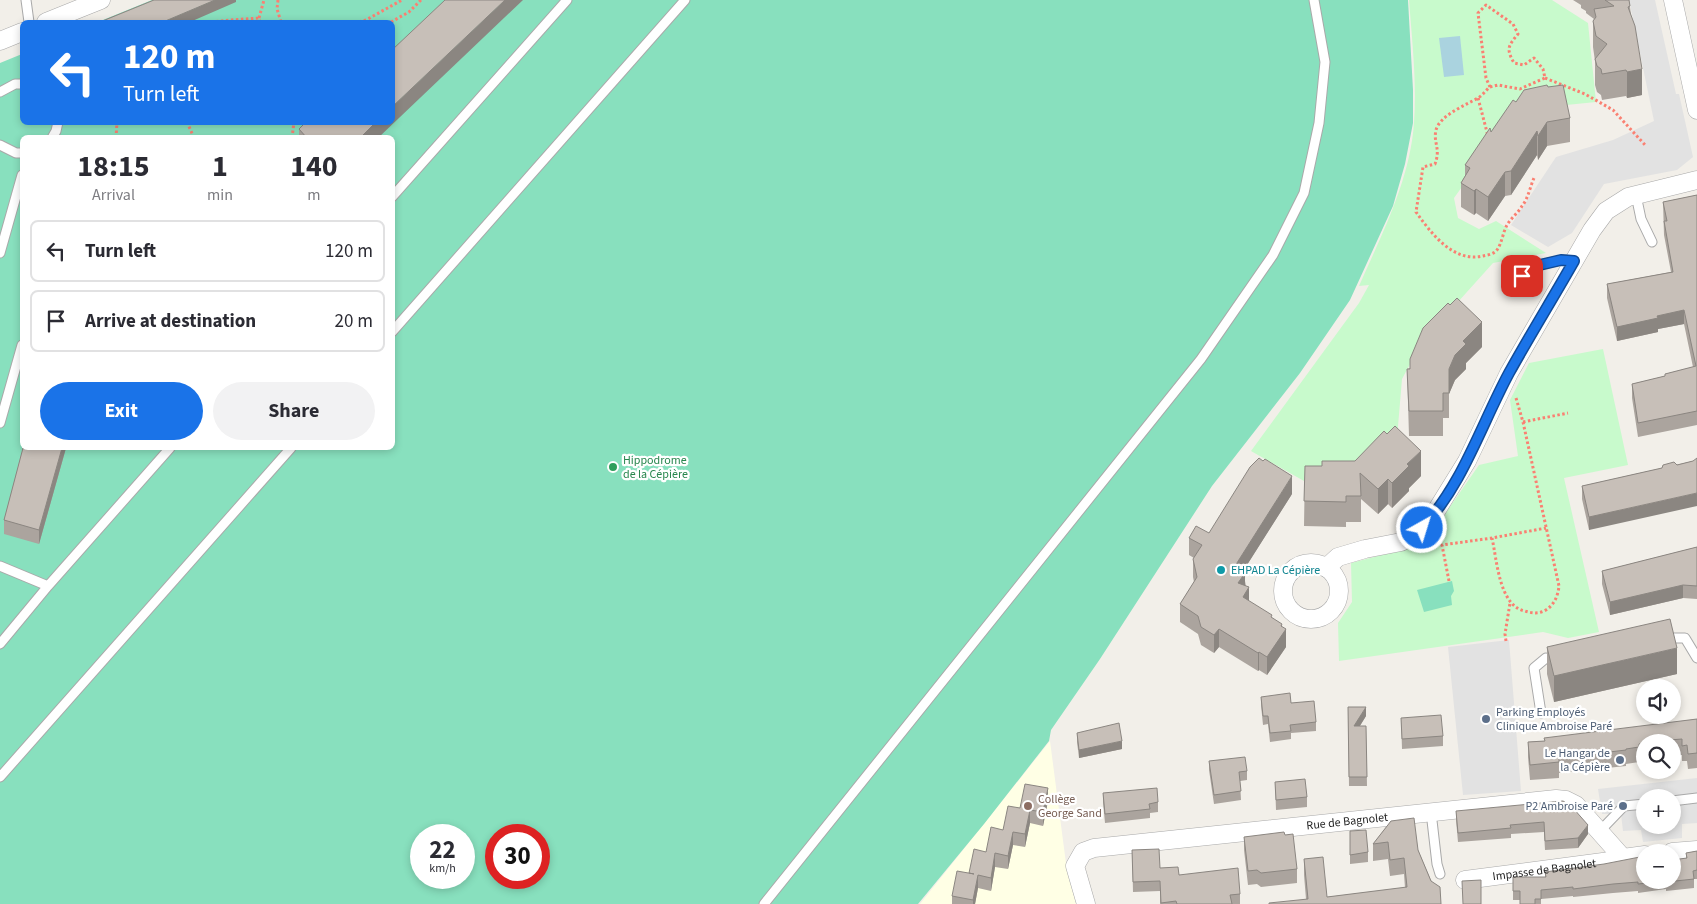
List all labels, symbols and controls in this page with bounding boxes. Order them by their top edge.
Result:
text: 120 m [123,32,215,82]
icon: left [40,40,105,105]
text: Turn left [123,78,199,110]
text: 18:15 [77,145,150,188]
text: 1 [212,145,228,188]
text: 140 [290,145,338,188]
text: Arrival [92,184,135,206]
text: min [207,184,233,206]
text: m [307,184,321,206]
icon: left [42,237,70,265]
text: Turn left [85,238,156,265]
text: 120 m [325,238,373,265]
pin [1501,255,1543,297]
icon: arrive [1508,262,1536,290]
icon: arrive [42,307,70,335]
text: Arrive at destination [85,308,256,335]
text: 20 m [335,308,373,335]
button: Exit [40,382,203,440]
button: Share [213,382,375,440]
place label: Hippodrome de la Cépière [623,452,688,483]
marker: Hippodrome de la Cépière [607,461,619,473]
position arrow [1395,501,1447,553]
place label: EHPAD La Cépière [1231,562,1320,579]
marker: EHPAD La Cépière [1215,564,1227,576]
map controls [1636,679,1681,889]
button: sound [1636,679,1681,724]
place label: Parking Employés Clinique Ambroise Paré [1496,704,1612,735]
marker: Parking Employés Clinique Ambroise Paré [1480,713,1492,725]
button: search [1636,734,1681,779]
place label: Le Hangar de la Cépière [1544,745,1610,776]
marker: Le Hangar de la Cépière [1614,754,1626,766]
button: + [1636,789,1681,834]
place label: Collège George Sand [1038,791,1102,822]
place label: P2 Ambroise Paré [1526,798,1613,815]
marker: Collège George Sand [1022,800,1034,812]
marker: P2 Ambroise Paré [1617,800,1629,812]
street label: Rue de Bagnolet [1306,808,1389,834]
speed limit sign: 30 [485,824,550,889]
text: 22 [429,832,456,868]
button: − [1636,844,1681,889]
street label: Impasse de Bagnolet [1491,854,1597,885]
text: km/h [429,860,456,877]

